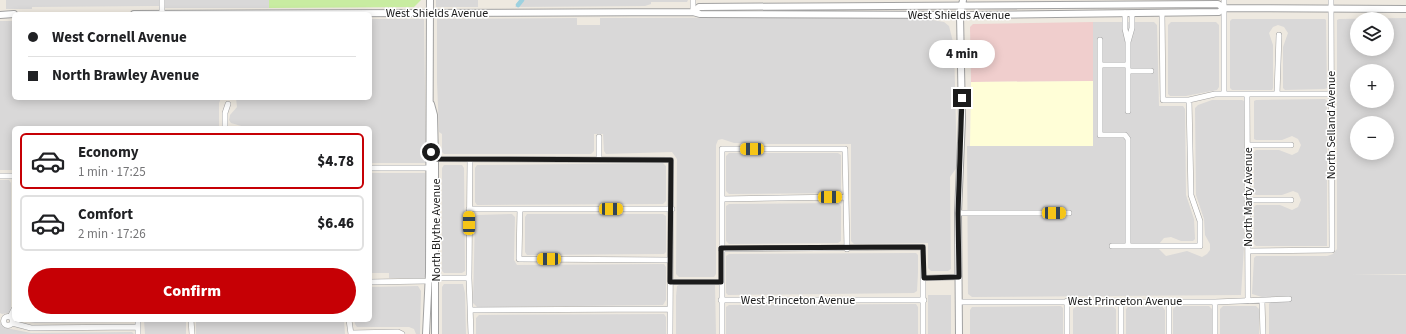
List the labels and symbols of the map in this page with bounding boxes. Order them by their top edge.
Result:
street label: West Shields Avenue [386,5,488,22]
street label: West Shields Avenue [908,7,1010,24]
callout: 4 min [929,40,995,68]
street label: North Selland Avenue [1323,71,1340,179]
route end [953,89,971,107]
route start [422,143,440,161]
car [740,143,764,155]
street label: North Marty Avenue [1240,147,1257,247]
street label: North Blythe Avenue [428,178,445,282]
car [818,191,842,203]
car [599,203,623,215]
car [1042,207,1066,219]
car [463,211,475,235]
car [537,253,561,265]
street label: West Princeton Avenue [741,292,855,309]
street label: West Princeton Avenue [1068,293,1182,310]

